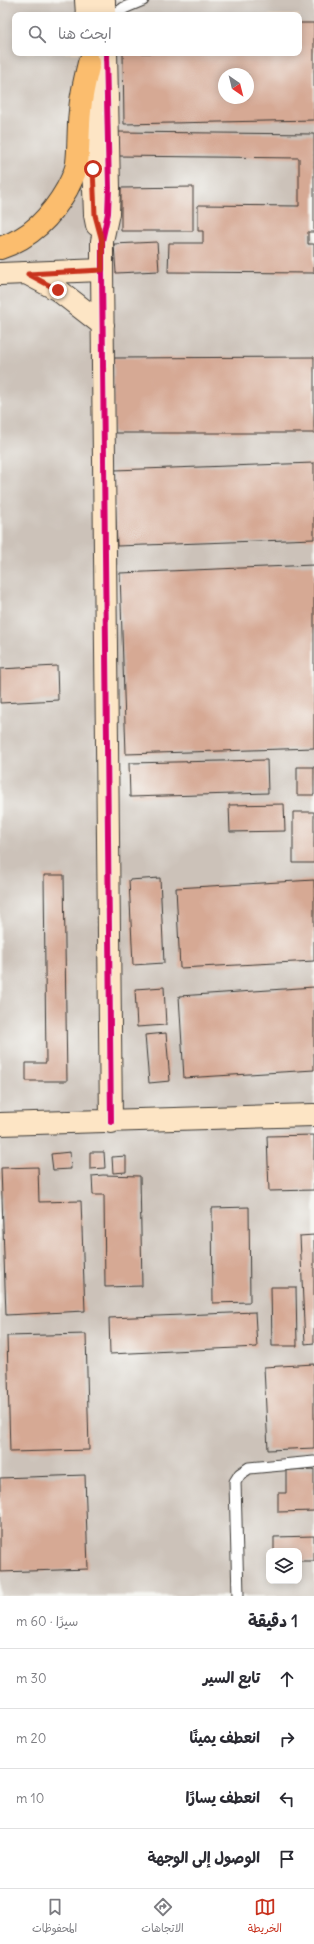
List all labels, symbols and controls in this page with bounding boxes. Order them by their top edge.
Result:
search box [12,12,302,56]
icon: search [26,23,48,45]
text: ابحث هنا [58,24,112,43]
north arrow [218,68,254,104]
route start [84,160,102,178]
route end [49,281,67,299]
map controls [266,1548,302,1584]
button: layers [266,1548,302,1584]
text: 1 دقيقة [248,1610,298,1632]
text: سيرًا · 60 m [16,1613,78,1630]
text: تابع السير [203,1668,260,1687]
icon: ahead [276,1668,298,1690]
text: 30 m [16,1670,46,1687]
text: انعطف يمينًا [189,1728,260,1747]
icon: right [276,1728,298,1750]
text: 20 m [16,1730,46,1747]
text: انعطف يسارًا [186,1788,260,1807]
icon: left [276,1788,298,1810]
text: 10 m [16,1790,44,1807]
text: الوصول إلى الوجهة [147,1848,260,1867]
icon: arrive [276,1848,298,1870]
tab: المحفوظات [32,1896,77,1938]
tab: الاتجاهات [141,1896,184,1938]
tab: الخريطة [248,1896,282,1938]

